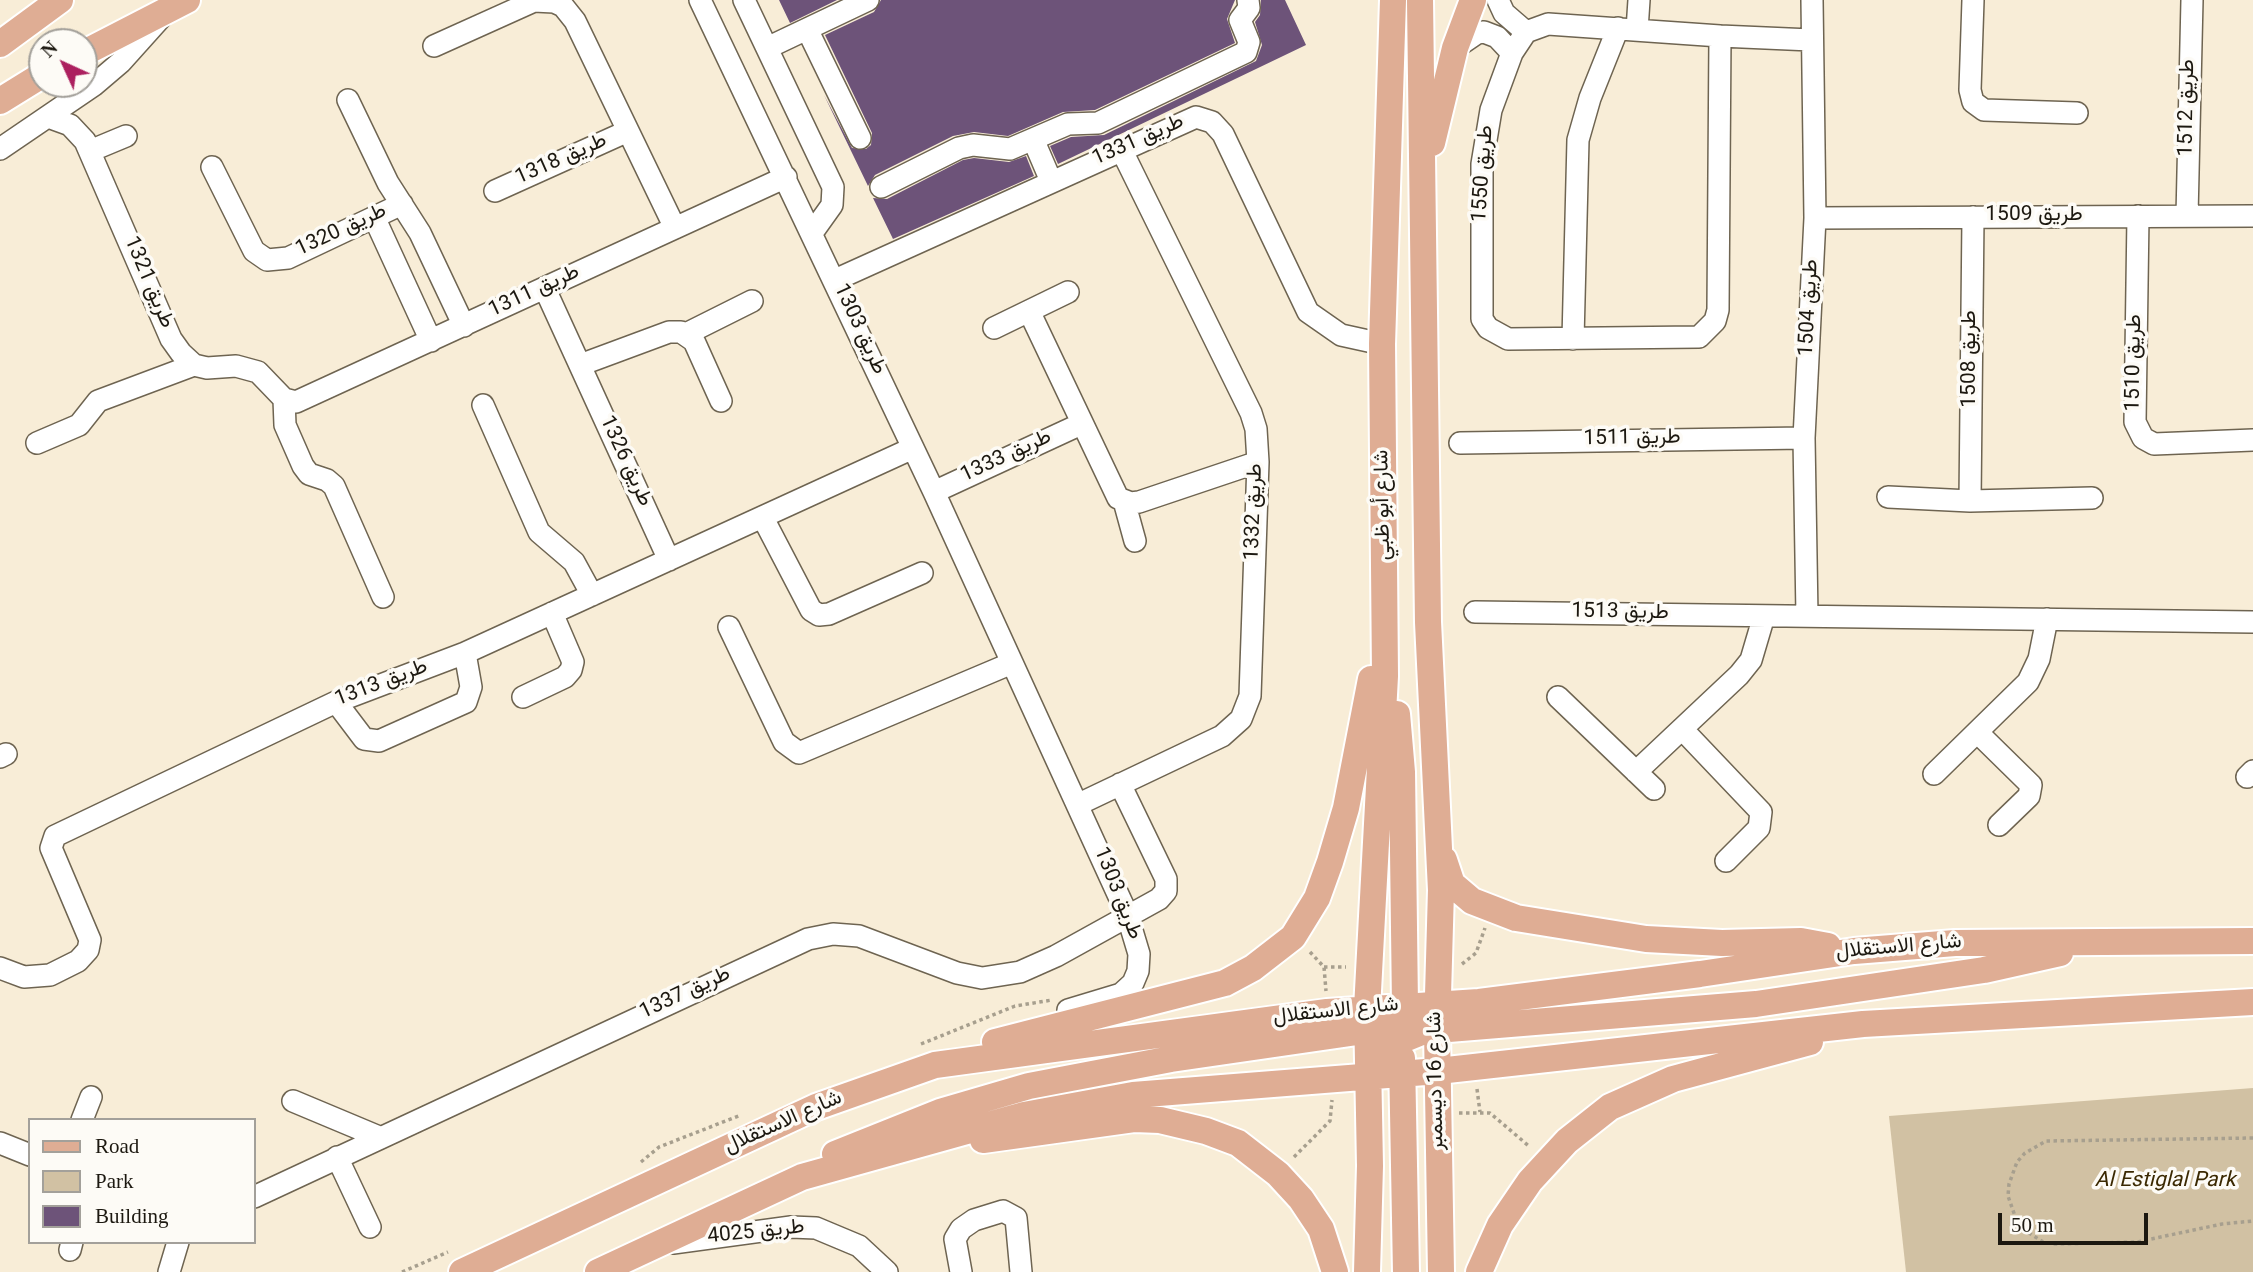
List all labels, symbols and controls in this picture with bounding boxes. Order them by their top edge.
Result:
north arrow [28,28,98,98]
text: N [37,37,61,61]
street label: طريق 1512 [2176,59,2202,157]
street label: طريق 1331 [1089,111,1189,173]
street label: طريق 1550 [1469,125,1501,223]
street label: طريق 1318 [512,130,612,192]
street label: طريق 1320 [293,200,391,264]
street label: طريق 1509 [1985,204,2083,230]
street label: طريق 1321 [116,233,178,333]
street label: طريق 1504 [1796,259,1826,357]
street label: طريق 1311 [486,261,584,325]
street label: طريق 1303 [826,281,890,379]
street label: طريق 1508 [1959,310,1985,408]
street label: طريق 1510 [2123,314,2149,412]
street label: طريق 1326 [592,413,656,511]
street label: طريق 1333 [958,426,1056,490]
street label: طريق 1511 [1583,427,1681,453]
street label: شارع أبو ظبي [1371,450,1399,560]
street label: طريق 1332 [1242,463,1270,561]
street label: طريق 1513 [1571,601,1669,627]
street label: طريق 1313 [332,656,432,714]
street label: طريق 1303 [1086,844,1146,944]
street label: شارع الاستقلال [1835,931,1963,967]
street label: طريق 1337 [637,963,735,1027]
street label: شارع الاستقلال [1272,994,1400,1032]
street label: شارع 16 ديسمبر [1424,1011,1452,1151]
street label: شارع الاستقلال [721,1087,847,1161]
legend [28,1118,256,1244]
text: Road [95,1134,139,1158]
text: Park [95,1169,134,1193]
park label: Al Estiglal Park [2095,1170,2235,1196]
scale bar [2001,1198,2152,1242]
text: Building [95,1204,169,1228]
text: 50 m [2011,1213,2054,1237]
street label: طريق 4025 [706,1216,806,1252]

